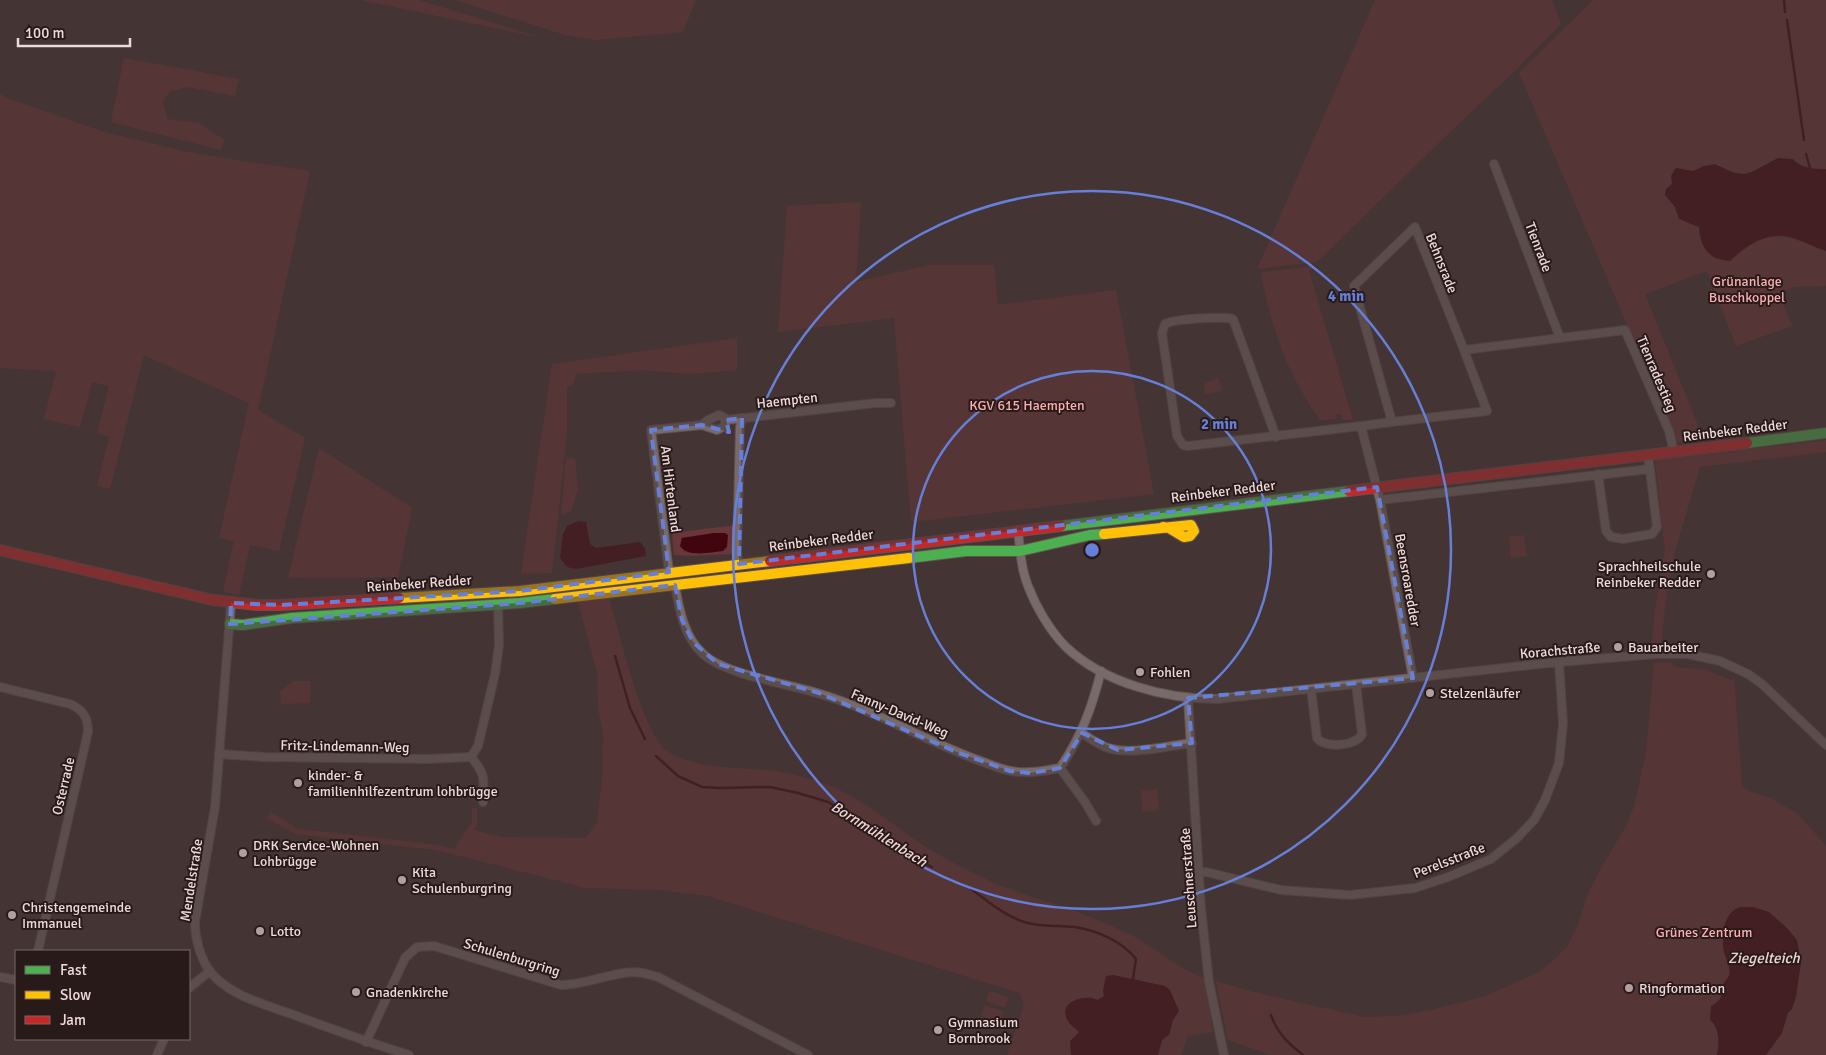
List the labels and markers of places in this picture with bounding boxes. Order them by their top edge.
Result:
centre of rings [1083,541,1101,559]
place label: Sprachheilschule Reinbeker Redder [1596,558,1702,591]
marker: Sprachheilschule Reinbeker Redder [1705,568,1717,580]
place label: Bauarbeiter [1628,639,1699,656]
marker: Bauarbeiter [1612,641,1624,653]
place label: Fohlen [1150,664,1190,681]
marker: Fohlen [1134,666,1146,678]
place label: Stelzenläufer [1440,685,1521,702]
marker: Stelzenläufer [1424,687,1436,699]
place label: kinder- & familienhilfezentrum lohbrügge [308,767,498,800]
marker: kinder- & familienhilfezentrum lohbrügge [292,777,304,789]
place label: DRK Service-Wohnen Lohbrügge [253,837,379,870]
marker: DRK Service-Wohnen Lohbrügge [237,847,249,859]
place label: Kita Schulenburgring [412,864,512,897]
marker: Kita Schulenburgring [396,874,408,886]
place label: Christengemeinde Immanuel [22,899,131,932]
marker: Christengemeinde Immanuel [6,909,18,921]
place label: Lotto [270,923,301,940]
marker: Lotto [254,925,266,937]
place label: Ringformation [1639,980,1725,997]
marker: Ringformation [1623,982,1635,994]
place label: Gnadenkirche [366,984,449,1001]
marker: Gnadenkirche [350,986,362,998]
place label: Gymnasium Bornbrook [948,1014,1018,1047]
marker: Gymnasium Bornbrook [932,1024,944,1036]

